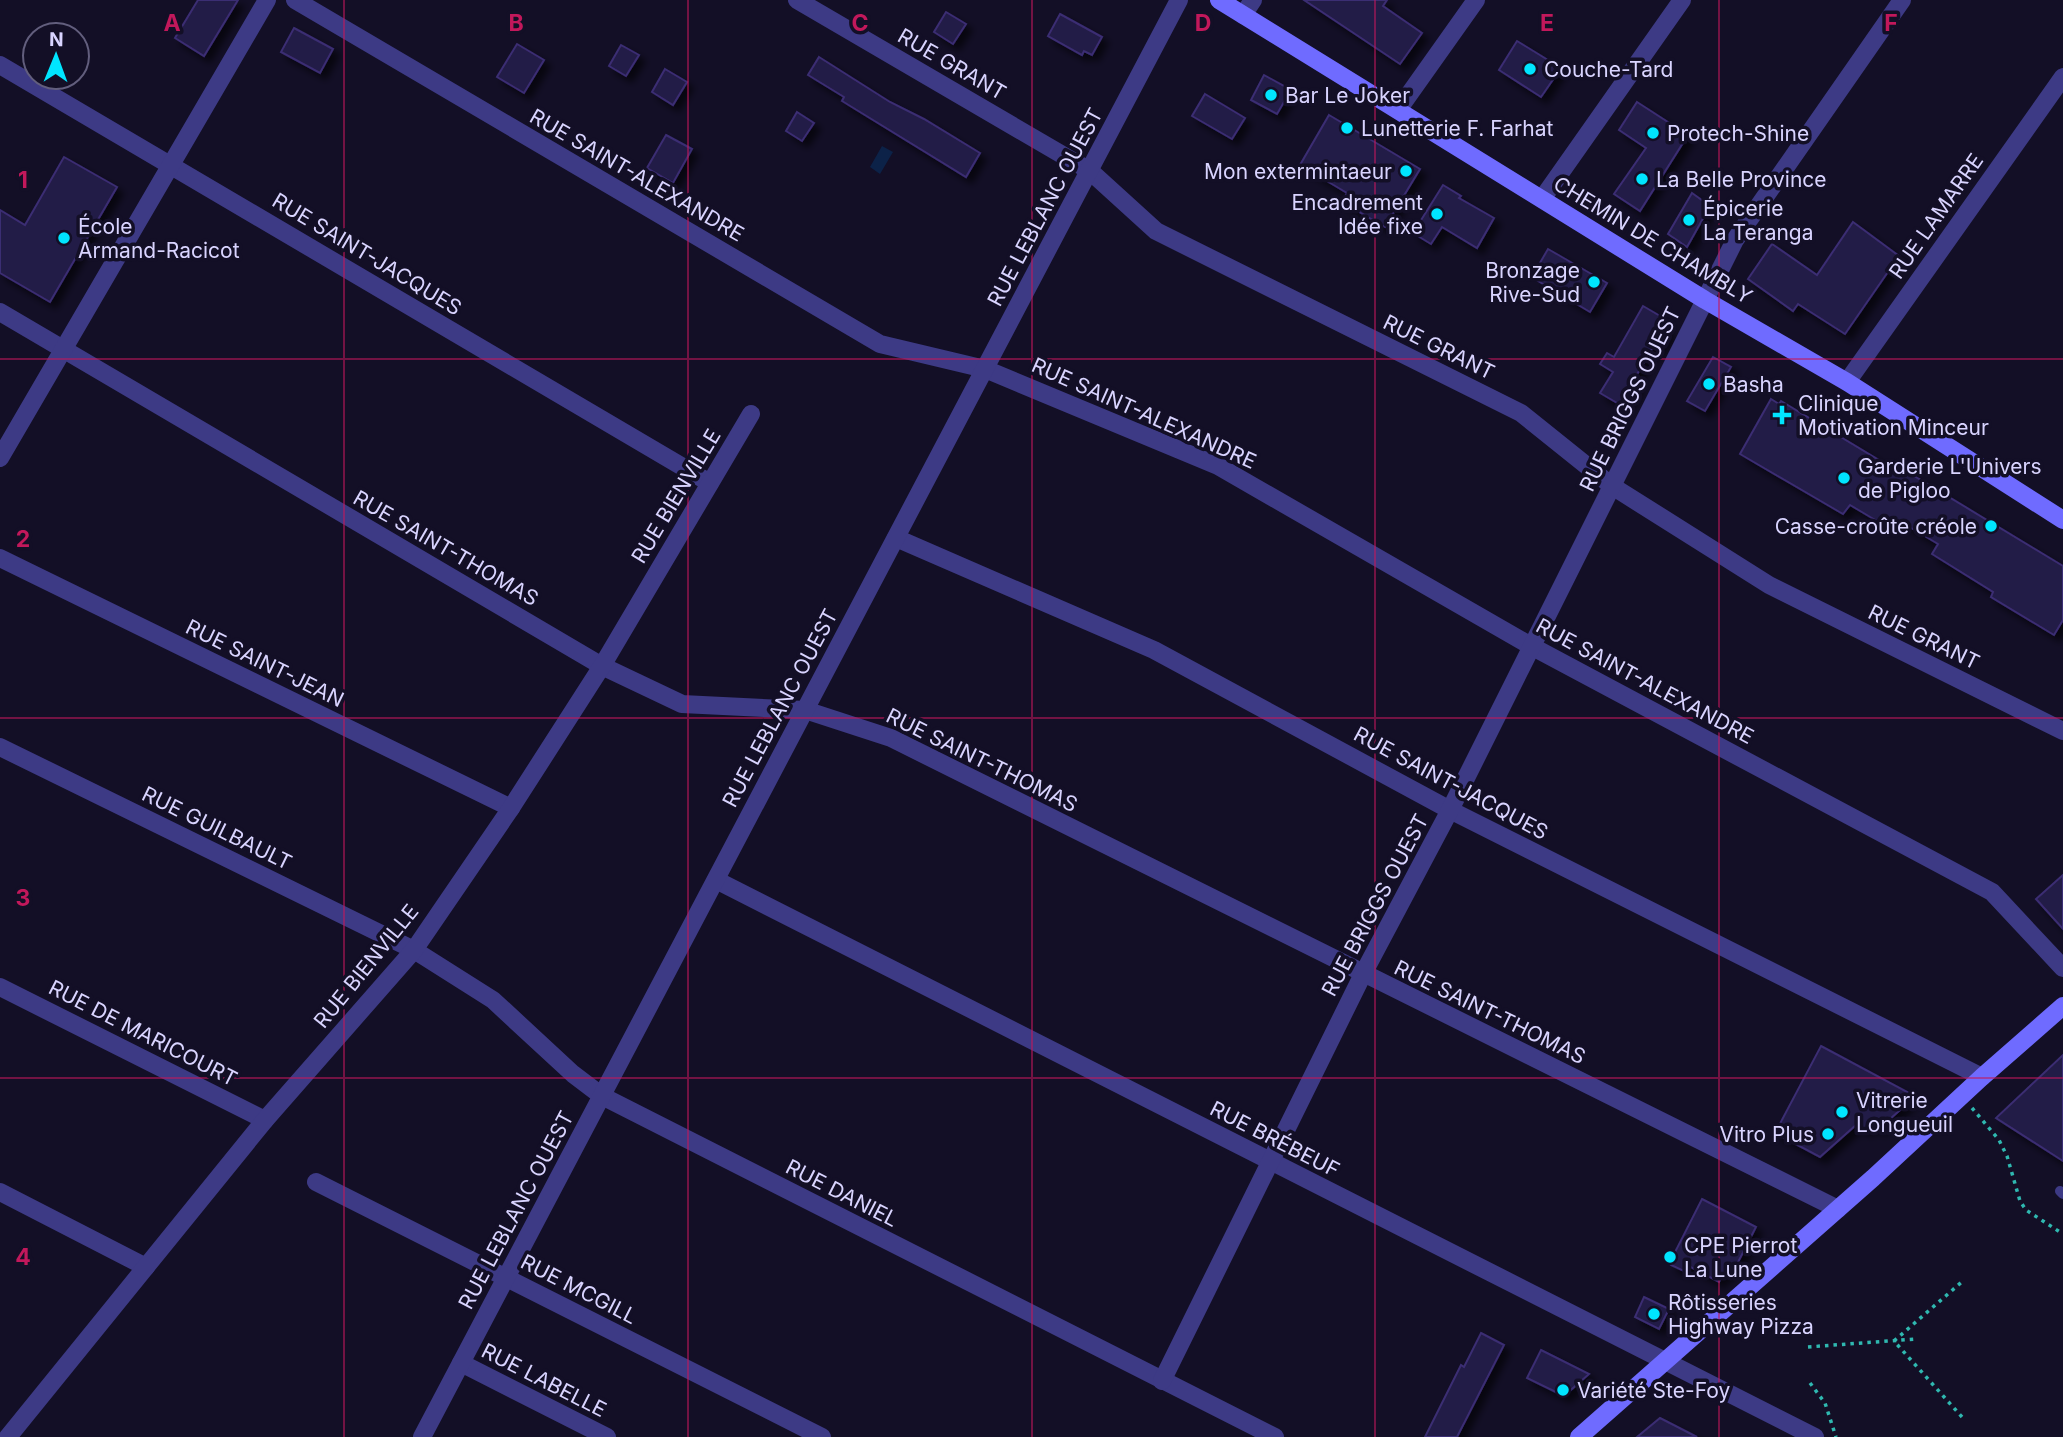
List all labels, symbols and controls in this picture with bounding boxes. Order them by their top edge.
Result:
text: A [163,9,181,37]
text: B [508,9,524,37]
text: C [851,9,869,37]
text: D [1195,9,1211,37]
text: E [1540,9,1554,37]
text: F [1884,9,1898,37]
north arrow [21,21,91,91]
street label: RUE GRANT [893,23,1011,105]
text: N [49,28,64,51]
place label: Couche-Tard [1544,57,1673,82]
marker: Couche-Tard [1522,61,1538,77]
place label: Bar Le Joker [1285,83,1410,108]
marker: Bar Le Joker [1263,87,1279,103]
street label: RUE SAINT-ALEXANDRE [526,103,748,247]
street label: RUE LEBLANC OUEST [982,104,1108,310]
place label: Lunetterie F. Farhat [1361,116,1553,141]
marker: Lunetterie F. Farhat [1339,120,1355,136]
place label: Protech-Shine [1667,121,1809,146]
marker: Protech-Shine [1645,125,1661,141]
street label: RUE LAMARRE [1884,149,1988,283]
place label: Mon extermintaeur [1204,159,1392,184]
marker: Mon extermintaeur [1398,163,1414,179]
text: 1 [18,166,28,194]
place label: La Belle Province [1656,167,1827,192]
street label: CHEMIN DE CHAMBLY [1549,171,1757,309]
marker: La Belle Province [1634,171,1650,187]
street label: RUE SAINT-JACQUES [268,188,466,320]
place label: Encadrement Idée fixe [1291,190,1423,239]
place label: Épicerie La Teranga [1703,195,1814,245]
marker: Encadrement Idée fixe [1429,206,1445,222]
marker: Épicerie La Teranga [1681,212,1697,228]
place label: École Armand-Racicot [78,213,240,263]
marker: École Armand-Racicot [56,230,72,246]
place label: Bronzage Rive-Sud [1485,258,1580,307]
marker: Bronzage Rive-Sud [1586,274,1602,290]
street label: RUE BRIGGS OUEST [1574,302,1686,496]
street label: RUE GRANT [1379,309,1499,385]
street label: RUE SAINT-ALEXANDRE [1028,352,1260,474]
place label: Basha [1723,372,1784,397]
marker: Basha [1701,376,1717,392]
place label: Clinique Motivation Minceur [1798,391,1989,440]
marker: Clinique Motivation Minceur [1772,405,1792,425]
street label: RUE BIENVILLE [626,424,726,568]
place label: Garderie L'Univers de Pigloo [1858,454,2042,503]
marker: Garderie L'Univers de Pigloo [1836,470,1852,486]
street label: RUE SAINT-THOMAS [349,485,543,611]
place label: Casse-croûte créole [1775,514,1977,539]
marker: Casse-croûte créole [1983,518,1999,534]
text: 2 [16,525,30,553]
street label: RUE GRANT [1864,599,1984,675]
street label: RUE LEBLANC OUEST [717,605,843,811]
street label: RUE SAINT-ALEXANDRE [1532,613,1758,749]
street label: RUE SAINT-JEAN [182,614,348,712]
street label: RUE SAINT-THOMAS [882,703,1082,817]
street label: RUE SAINT-JACQUES [1350,721,1552,845]
street label: RUE GUILBAULT [138,781,296,875]
street label: RUE BRIGGS OUEST [1316,810,1434,1000]
text: 3 [16,884,30,912]
street label: RUE BIENVILLE [308,899,424,1033]
street label: RUE SAINT-THOMAS [1390,955,1590,1069]
street label: RUE DE MARICOURT [45,975,241,1091]
place label: Vitrerie Longueuil [1856,1088,1953,1137]
street label: RUE BRÉBEUF [1206,1095,1344,1182]
marker: Vitrerie Longueuil [1834,1104,1850,1120]
street label: RUE LEBLANC OUEST [453,1107,579,1313]
place label: Vitro Plus [1720,1122,1814,1147]
marker: Vitro Plus [1820,1126,1836,1142]
street label: RUE DANIEL [782,1154,902,1232]
place label: CPE Pierrot La Lune [1684,1233,1797,1282]
text: 4 [15,1243,31,1271]
street label: RUE MCGILL [517,1249,641,1329]
marker: CPE Pierrot La Lune [1662,1249,1678,1265]
place label: Rôtisseries Highway Pizza [1668,1290,1814,1339]
marker: Rôtisseries Highway Pizza [1646,1306,1662,1322]
street label: RUE LABELLE [477,1338,611,1422]
place label: Variété Ste-Foy [1577,1378,1730,1403]
marker: Variété Ste-Foy [1555,1382,1571,1398]

